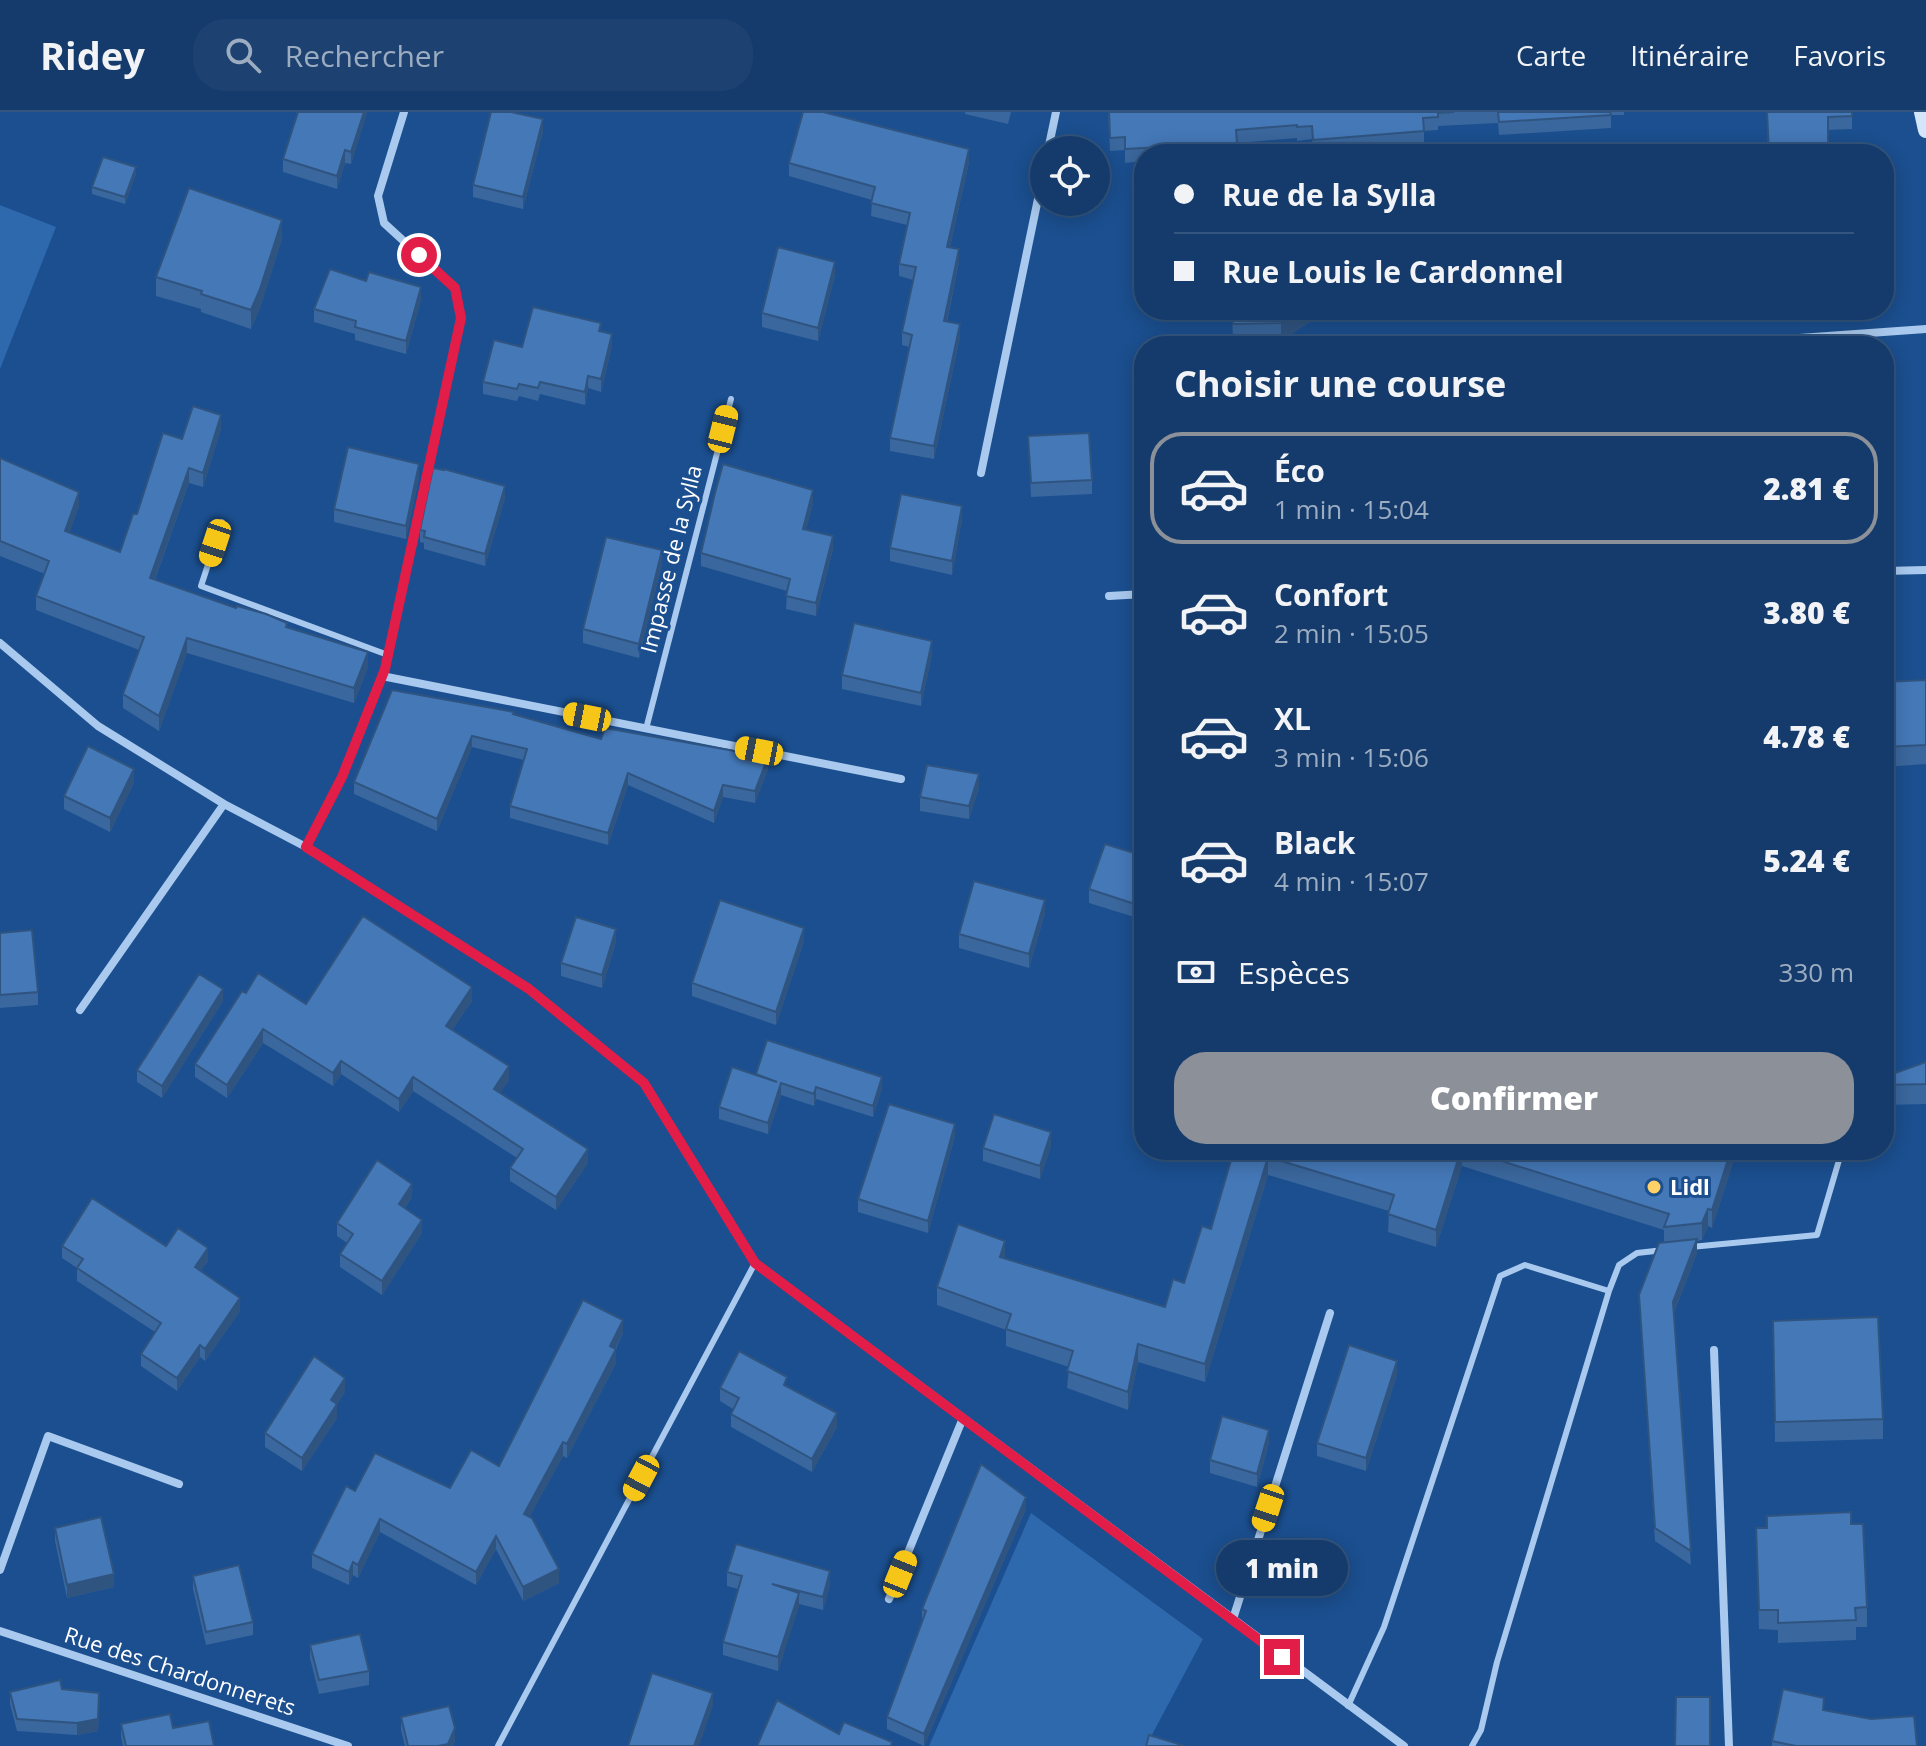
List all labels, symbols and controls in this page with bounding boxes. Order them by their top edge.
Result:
search box [193,19,753,91]
text: Ridey [40,29,145,81]
icon: search [221,33,265,77]
text: Rechercher [285,35,444,76]
text: Carte [1516,36,1586,74]
text: Itinéraire [1630,36,1749,74]
text: Favoris [1793,36,1886,74]
map controls [1030,136,1110,216]
button: locate [1030,136,1110,216]
text: Rue de la Sylla [1222,174,1437,215]
route start [401,237,437,273]
text: Rue Louis le Cardonnel [1222,251,1564,292]
text: Choisir une course [1174,359,1506,408]
car [706,403,740,455]
text: Éco [1274,450,1325,491]
icon: car [1178,452,1250,524]
street label: Impasse de la Sylla [632,462,708,656]
text: 2.81 € [1763,468,1850,509]
text: 1 min · 15:04 [1274,491,1429,527]
car [196,516,234,570]
text: Confort [1274,574,1388,615]
icon: car [1178,576,1250,648]
text: 3.80 € [1763,592,1850,633]
text: 2 min · 15:05 [1274,615,1429,651]
text: XL [1274,698,1311,739]
icon: car [1178,700,1250,772]
car [561,701,613,733]
text: 4.78 € [1763,716,1850,757]
car [733,735,785,767]
text: 3 min · 15:06 [1274,739,1429,775]
text: Black [1274,822,1355,863]
icon: car [1178,824,1250,896]
text: 5.24 € [1763,840,1850,881]
text: 4 min · 15:07 [1274,863,1429,899]
icon: cash [1174,950,1218,994]
text: Espèces [1238,952,1350,993]
text: 330 m [1779,954,1854,990]
button: Confirmer [1174,1052,1854,1144]
place label: Lidl [1670,1171,1710,1201]
marker: Lidl [1645,1178,1663,1196]
car [619,1451,663,1505]
car [1249,1481,1287,1535]
callout: 1 min [1216,1541,1348,1597]
car [880,1547,920,1601]
text: 1 min [1245,1550,1319,1586]
street label: Rue des Chardonnerets [61,1618,300,1722]
route end [1264,1639,1300,1675]

